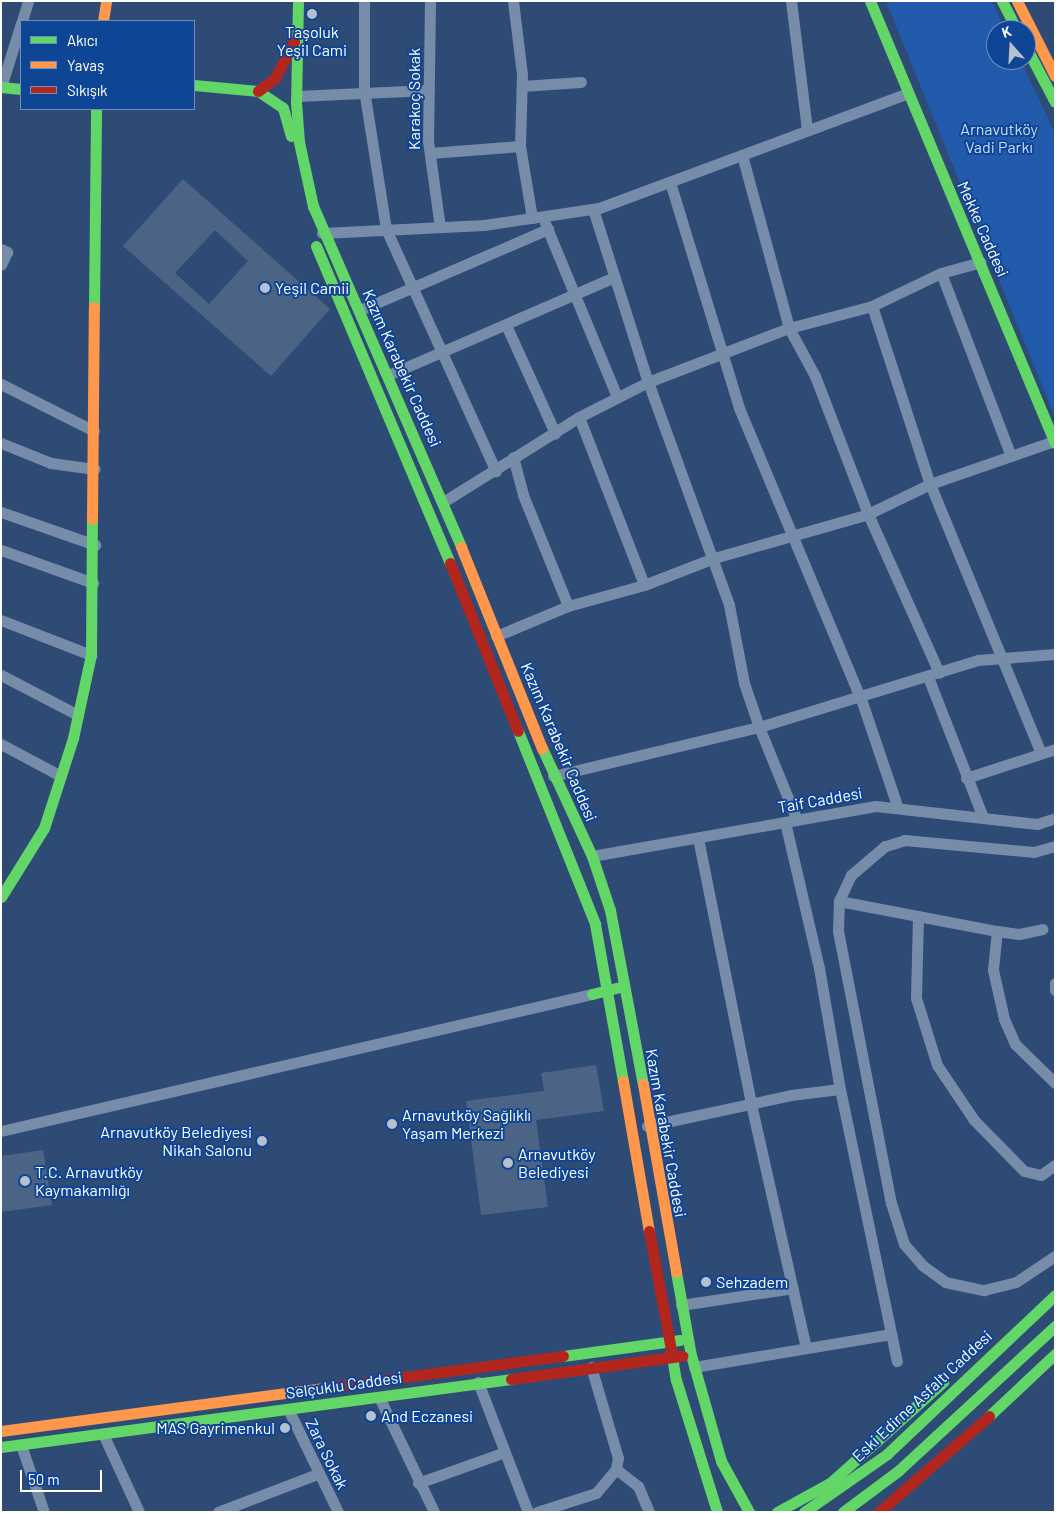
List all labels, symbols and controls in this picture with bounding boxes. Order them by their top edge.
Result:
marker: Taşoluk Yeşil Cami [306,8,318,20]
legend [20,20,195,110]
north arrow [986,20,1036,70]
place label: Taşoluk Yeşil Cami [277,22,347,60]
text: K [999,22,1013,41]
text: Akıcı [67,31,98,49]
street label: Karakoç Sokak [404,48,424,150]
text: Yavaş [67,56,104,74]
text: Sıkışık [67,81,108,99]
park label: Arnavutköy Vadi Parkı [960,119,1038,157]
street label: Mekke Caddesi [953,178,1013,280]
place label: Yeşil Camii [275,278,349,298]
marker: Yeşil Camii [259,282,271,294]
street label: Kazım Karabekir Caddesi [359,286,445,450]
street label: Kazım Karabekir Caddesi [517,660,601,824]
street label: Taif Caddesi [776,783,864,817]
street label: Kazım Karabekir Caddesi [642,1047,690,1219]
place label: Arnavutköy Sağlıklı Yaşam Merkezi [402,1105,531,1143]
marker: Arnavutköy Sağlıklı Yaşam Merkezi [386,1118,398,1130]
place label: Arnavutköy Belediyesi Nikah Salonu [100,1122,252,1160]
marker: Arnavutköy Belediyesi Nikah Salonu [256,1135,268,1147]
place label: Arnavutköy Belediyesi [518,1144,596,1182]
marker: Arnavutköy Belediyesi [502,1157,514,1169]
place label: T.C. Arnavutköy Kaymakamlığı [35,1162,143,1200]
marker: T.C. Arnavutköy Kaymakamlığı [19,1175,31,1187]
place label: Sehzadem [716,1272,788,1292]
marker: Sehzadem [700,1276,712,1288]
street label: Eski Edirne Asfaltı Caddesi [848,1326,996,1466]
street label: Selçuklu Caddesi [285,1367,403,1403]
place label: And Eczanesi [381,1406,473,1426]
marker: And Eczanesi [365,1410,377,1422]
street label: Zara Sokak [302,1416,352,1492]
place label: MAS Gayrimenkul [156,1418,275,1438]
marker: MAS Gayrimenkul [279,1422,291,1434]
scale bar [22,1460,105,1492]
text: 50 m [28,1470,60,1488]

